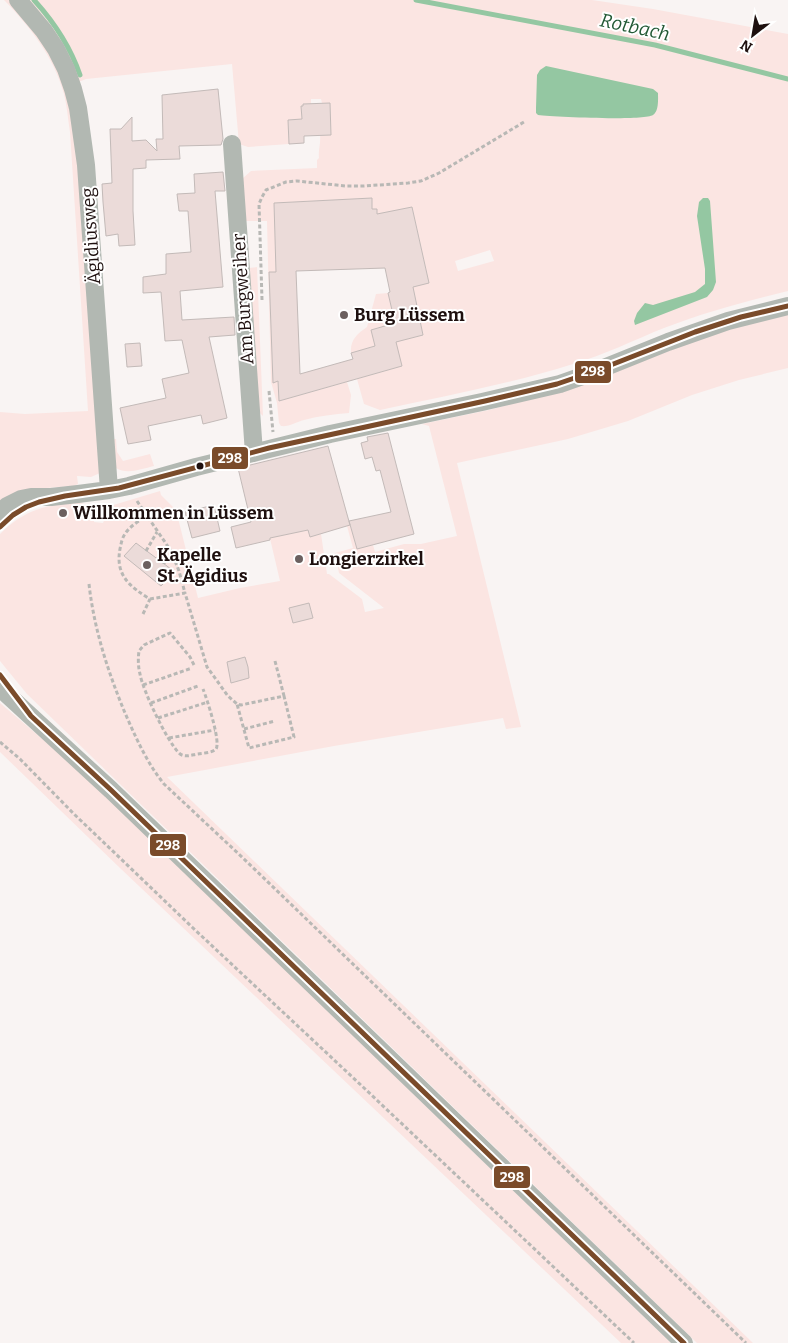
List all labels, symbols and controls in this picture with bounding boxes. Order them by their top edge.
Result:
water label: Rotbach [598,8,672,46]
north arrow [728,10,778,60]
text: N [737,36,756,56]
street label: Ägidiusweg [77,187,105,285]
street label: Am Burgweiher [227,233,259,365]
place label: Burg Lüssem [354,304,465,326]
marker: Burg Lüssem [338,309,350,321]
line badge: 298 [574,360,612,384]
text: 298 [581,363,605,380]
line badge: 298 [211,446,249,470]
text: 298 [218,450,242,467]
unlabelled marker [195,461,205,471]
place label: Willkommen in Lüssem [73,502,274,524]
marker: Willkommen in Lüssem [57,507,69,519]
place label: Kapelle St. Ägidius [157,544,248,587]
place label: Longierzirkel [309,548,424,570]
marker: Longierzirkel [293,553,305,565]
marker: Kapelle St. Ägidius [141,559,153,571]
line badge: 298 [149,833,187,857]
text: 298 [156,837,180,854]
line badge: 298 [493,1165,531,1189]
text: 298 [500,1169,524,1186]

